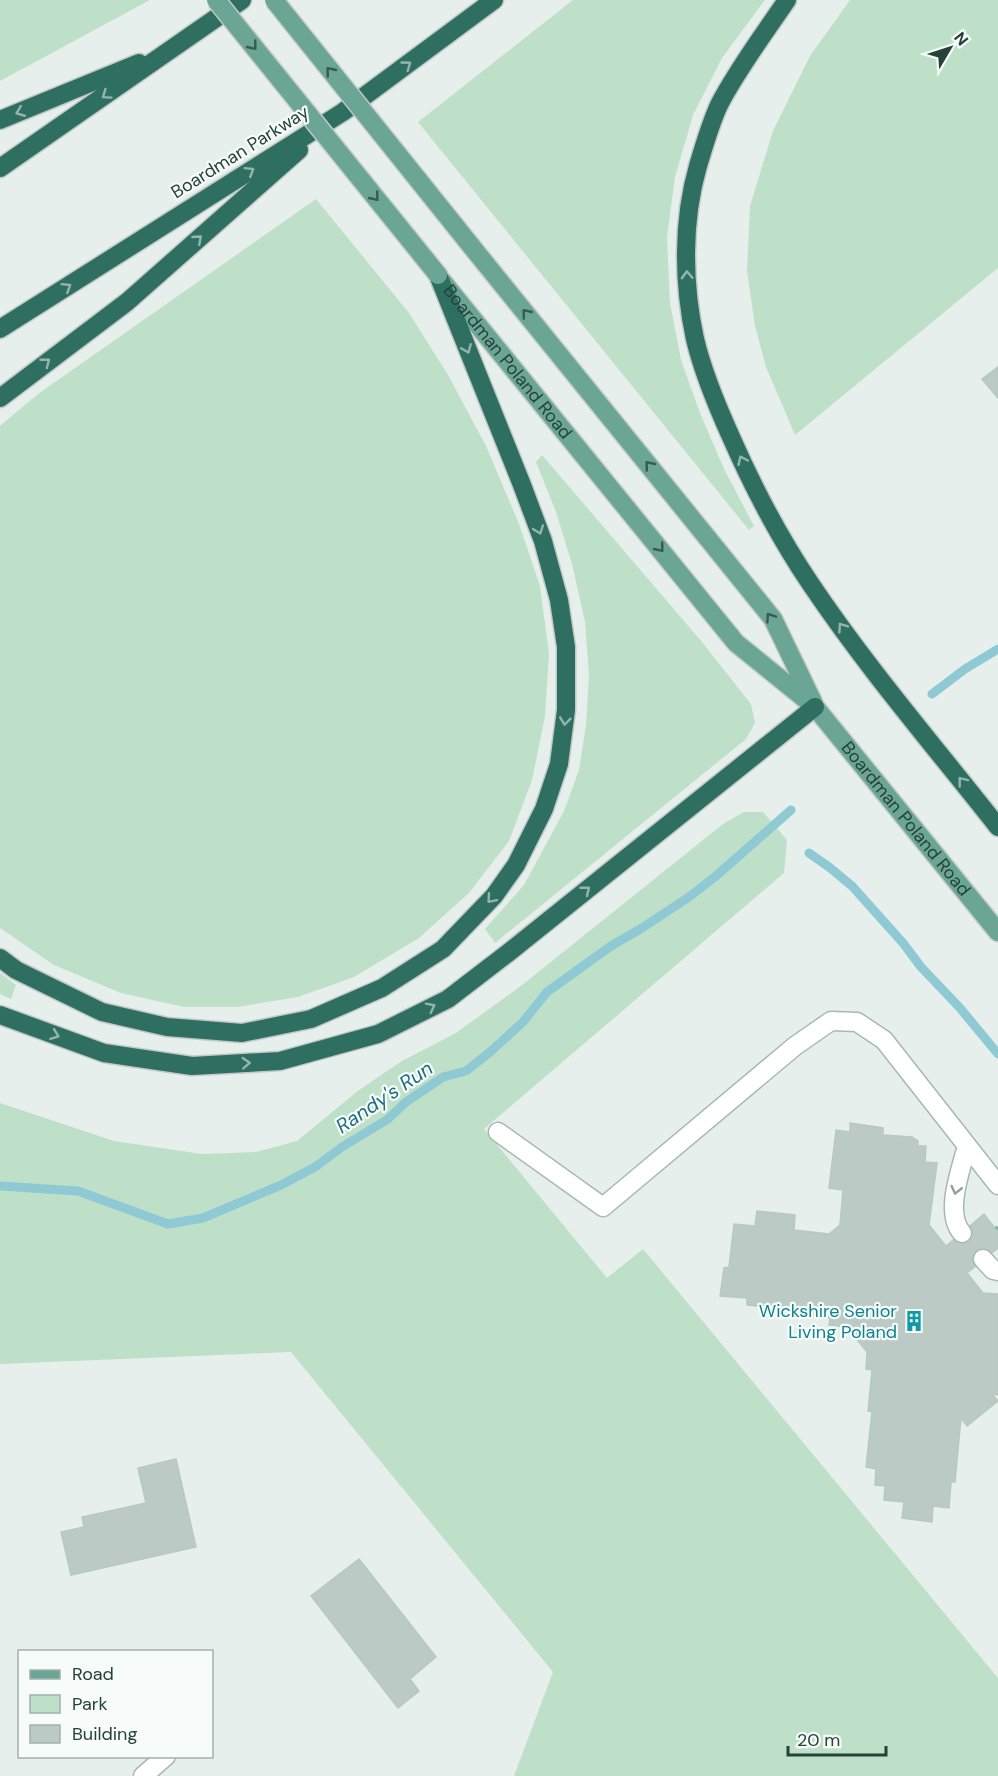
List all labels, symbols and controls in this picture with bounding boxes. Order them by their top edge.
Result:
north arrow [920,18,980,78]
text: N [949,28,973,50]
one-way arrow [245,39,256,50]
one-way arrow [401,62,412,73]
one-way arrow [327,66,338,77]
one-way arrow [101,88,112,99]
street label: Boardman Parkway [166,100,314,204]
one-way arrow [15,105,26,117]
one-way arrow [243,167,254,178]
one-way arrow [368,191,379,202]
one-way arrow [191,235,201,246]
one-way arrow [681,270,693,279]
street label: Boardman Poland Road [437,279,578,444]
one-way arrow [61,282,71,294]
one-way arrow [522,309,533,320]
one-way arrow [460,342,472,353]
one-way arrow [39,358,50,369]
one-way arrow [737,456,749,467]
one-way arrow [645,461,656,472]
one-way arrow [531,524,544,535]
one-way arrow [652,542,663,553]
one-way arrow [766,613,778,623]
one-way arrow [838,623,849,634]
one-way arrow [559,717,571,726]
street label: Boardman Poland Road [836,736,976,901]
one-way arrow [958,777,969,788]
one-way arrow [579,887,590,898]
one-way arrow [487,892,498,903]
one-way arrow [424,1003,435,1015]
one-way arrow [49,1028,60,1041]
water label: Randy's Run [330,1055,438,1139]
one-way arrow [241,1057,250,1070]
one-way arrow [950,1185,963,1195]
place label: Wickshire Senior Living Poland [759,1299,897,1344]
building icon: Wickshire Senior Living Poland [902,1309,926,1333]
legend [18,1650,213,1758]
text: Road [72,1662,114,1686]
text: Park [72,1692,108,1716]
scale bar [788,1719,886,1757]
text: Building [72,1722,137,1746]
text: 20 m [797,1728,840,1752]

